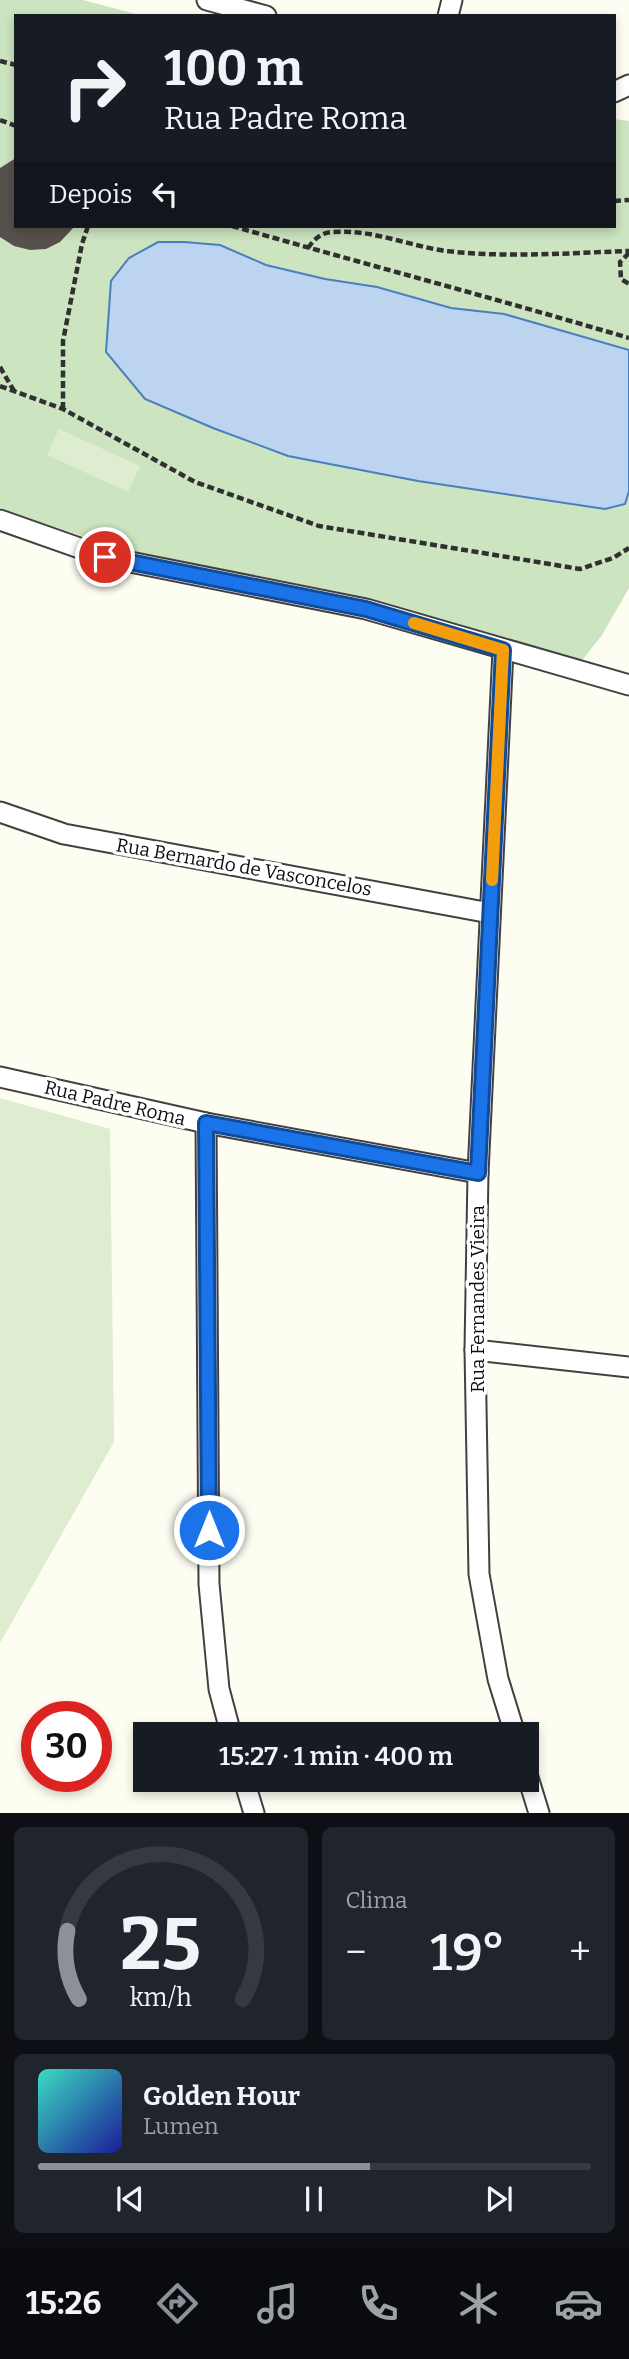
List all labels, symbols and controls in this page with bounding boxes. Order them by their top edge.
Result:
text: 100 m [164,39,303,98]
icon: right [49,42,140,133]
text: Rua Padre Roma [164,99,407,137]
icon: left [146,175,184,213]
text: Depois [49,179,132,210]
pin [75,527,135,587]
icon: arrive [86,538,124,576]
street label: Rua Bernardo de Vasconcelos [114,833,374,901]
street label: Rua Padre Roma [42,1076,188,1131]
street label: Rua Fernandes Vieira [466,1205,489,1393]
position arrow [172,1493,246,1567]
speed limit sign: 30 [21,1701,112,1792]
text: 15:27 · 1 min · 400 m [219,1741,453,1772]
text: Clima [346,1886,408,1914]
text: 25 [120,1902,201,1989]
text: 19° [430,1921,505,1984]
text: − [346,1929,366,1975]
text: + [569,1929,591,1975]
text: km/h [130,1983,192,2013]
text: Golden Hour [143,2081,300,2112]
text: Lumen [143,2112,219,2140]
icon: previous [111,2180,149,2218]
icon: pause [295,2180,333,2218]
icon: next [480,2180,518,2218]
icon: directions [153,2279,202,2328]
icon: music [253,2279,302,2328]
icon: phone [354,2279,403,2328]
icon: climate [454,2279,503,2328]
icon: car [554,2279,603,2328]
text: 15:26 [26,2284,101,2322]

